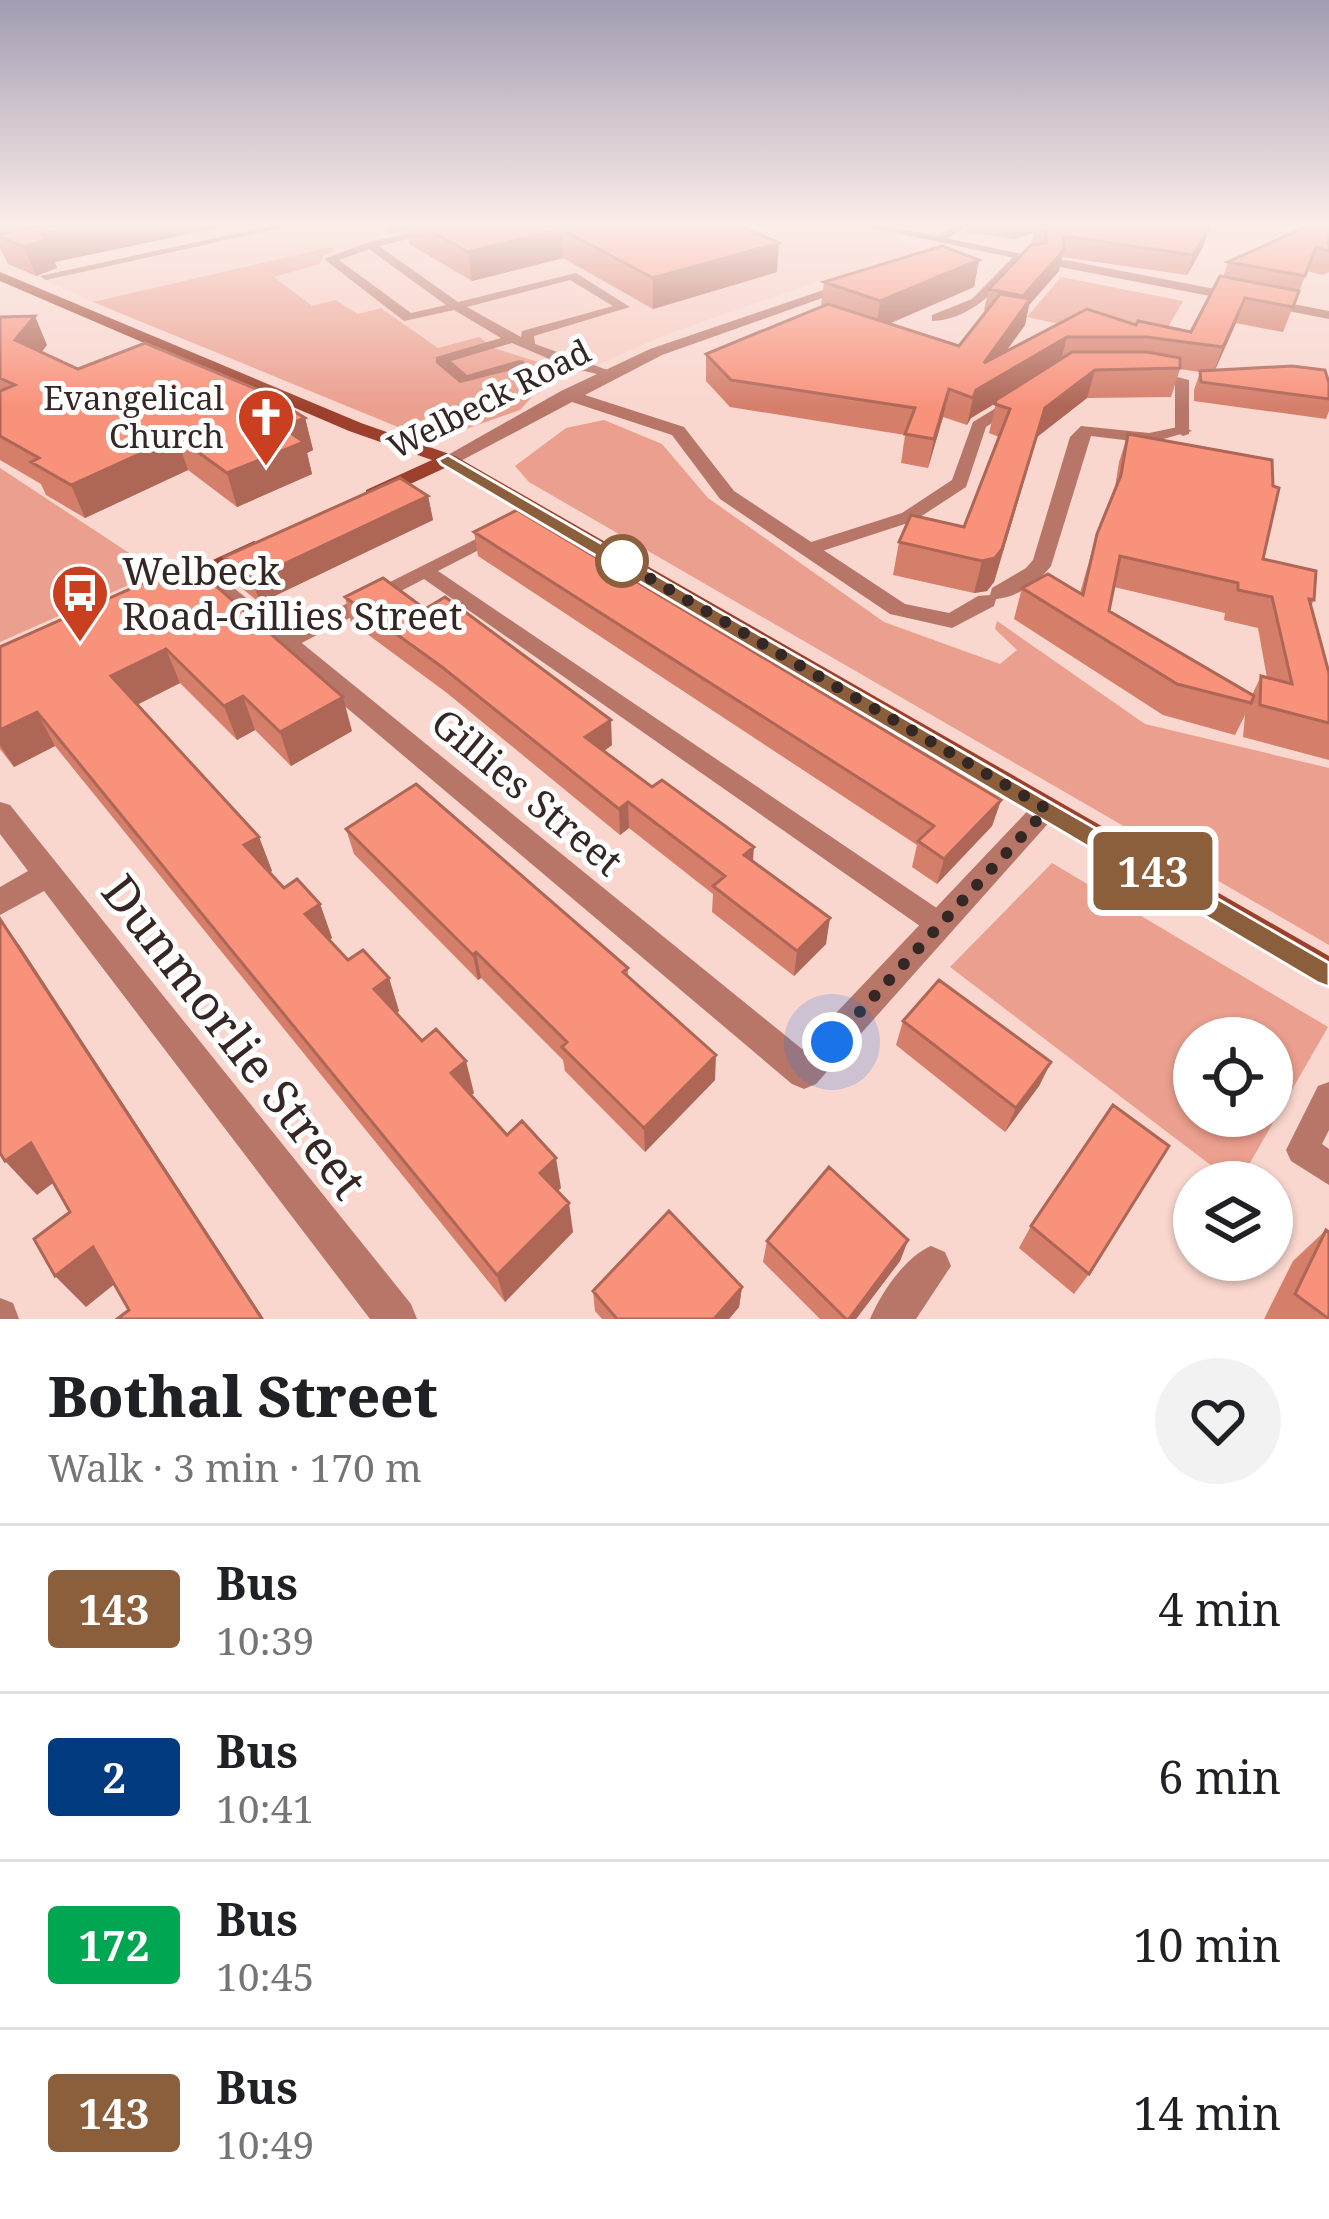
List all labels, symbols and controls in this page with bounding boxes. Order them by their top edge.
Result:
street label: Welbeck Road [380,328,598,469]
place label: Evangelical Church [43,375,224,458]
church icon: Evangelical Church [235,386,297,468]
unlabelled marker [597,536,647,586]
place label: Welbeck Road-Gillies Street [122,543,462,641]
bus stop icon: Welbeck Road-Gillies Street [49,562,111,644]
street label: Gillies Street [421,695,635,886]
line badge: 143 [1084,832,1222,910]
text: 143 [1117,842,1189,899]
street label: Dunmorlie Street [88,861,382,1211]
your location [802,1012,862,1072]
map controls [1173,1017,1293,1281]
button: locate [1173,1017,1293,1137]
button: layers [1173,1161,1293,1281]
text: Bothal Street [48,1356,438,1434]
button: heart [1155,1358,1281,1484]
text: Walk · 3 min · 170 m [48,1440,422,1493]
text: Bus [216,1552,298,1613]
text: 4 min [1158,1578,1281,1639]
text: 143 [78,1580,150,1637]
text: 10:39 [216,1613,314,1666]
text: Bus [216,1720,298,1781]
text: 6 min [1158,1746,1281,1807]
text: 2 [102,1748,126,1805]
text: 10:41 [216,1781,314,1834]
text: Bus [216,1888,298,1949]
text: 10 min [1133,1914,1281,1975]
text: 172 [78,1916,150,1973]
text: 10:45 [216,1949,314,2002]
text: Bus [216,2056,298,2117]
text: 14 min [1133,2082,1281,2143]
text: 143 [78,2084,150,2141]
text: 10:49 [216,2117,314,2170]

